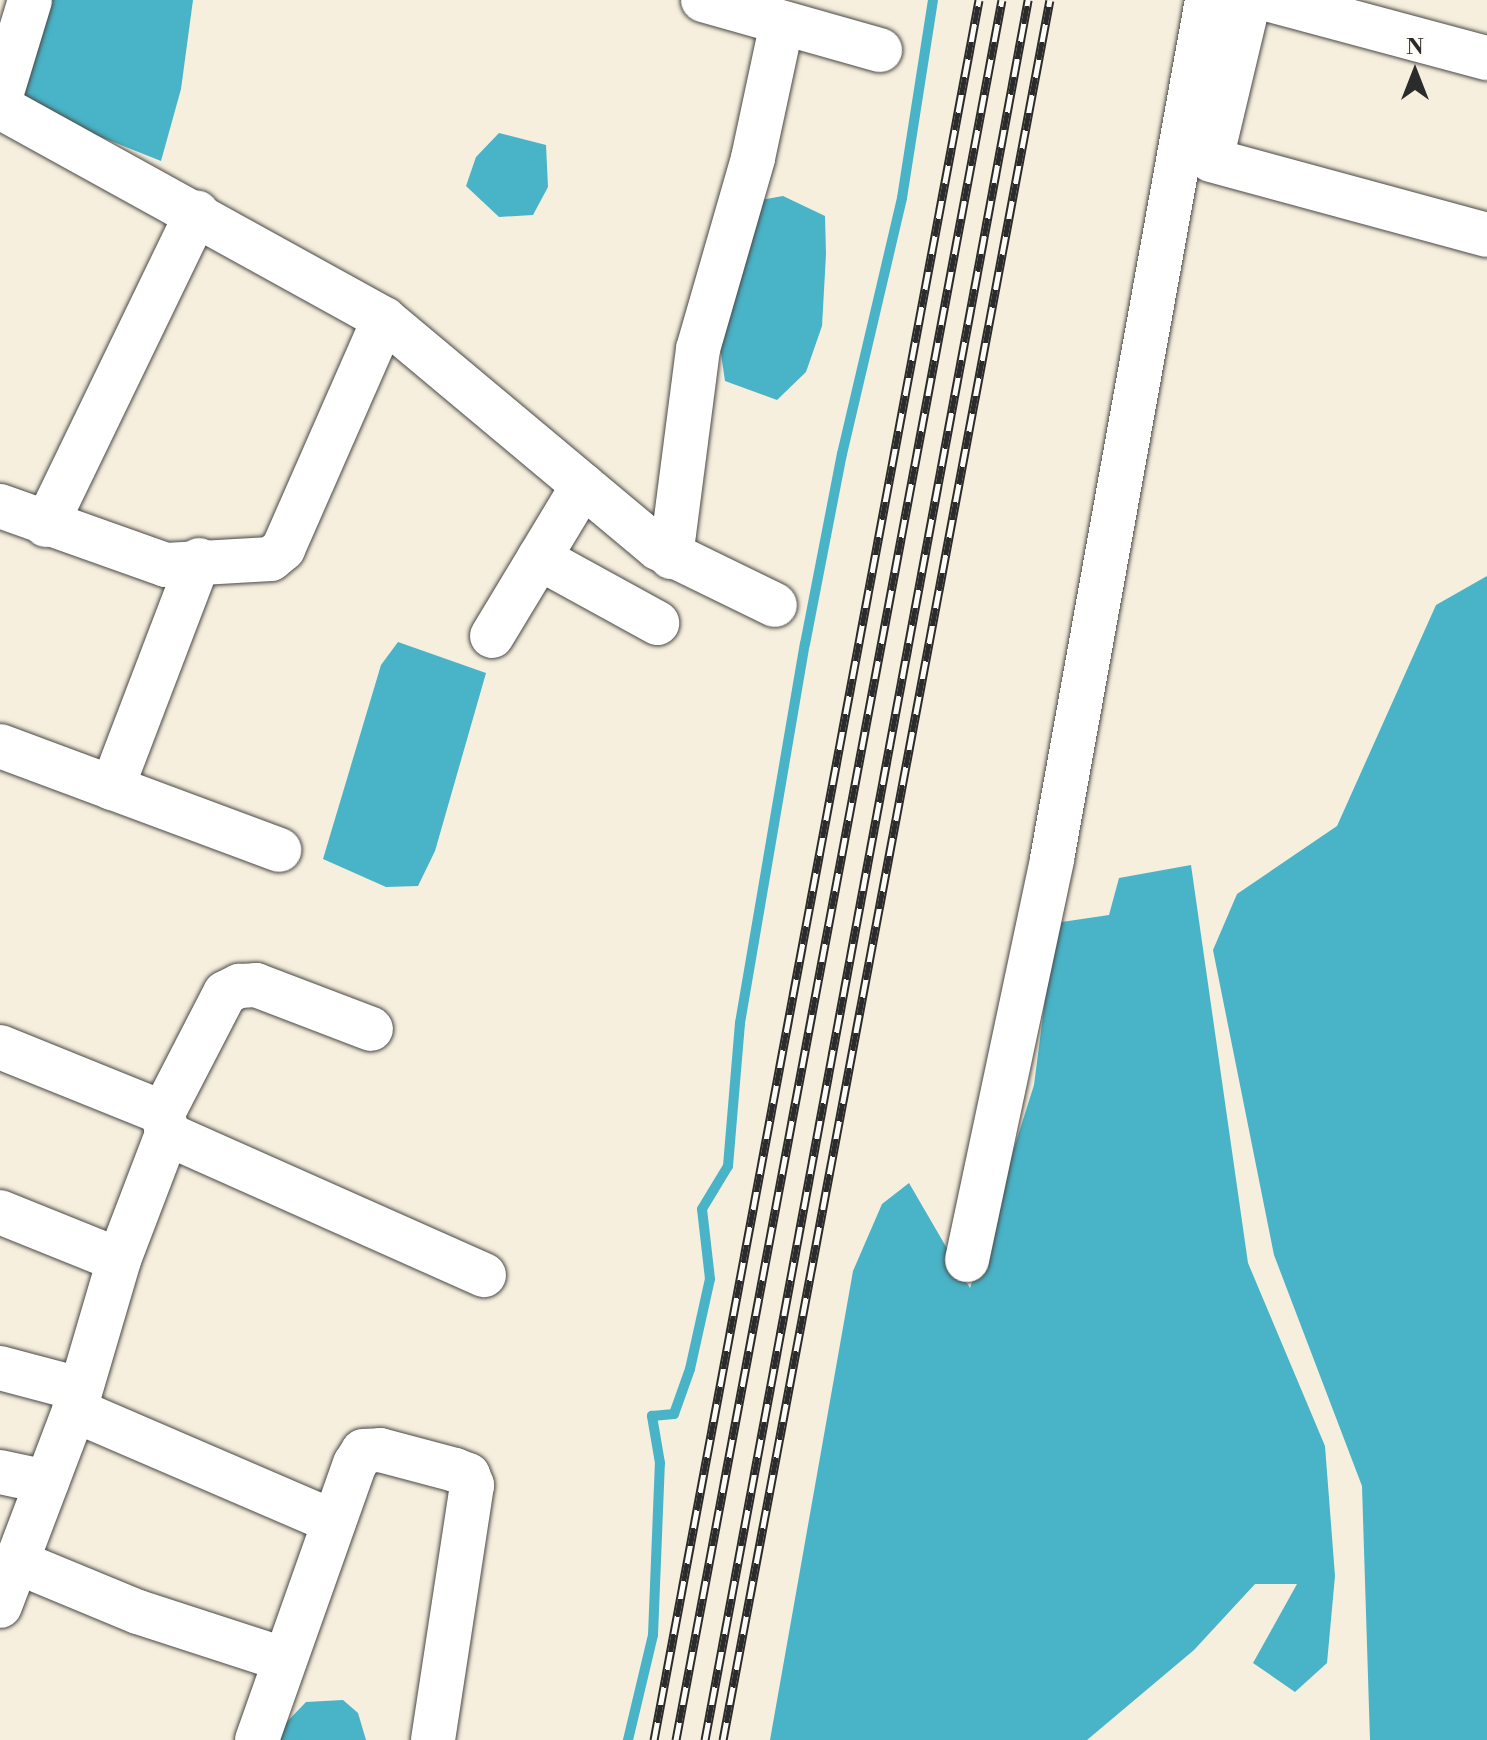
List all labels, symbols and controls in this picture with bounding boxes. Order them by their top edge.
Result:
north arrow [1375,32,1455,112]
text: N [1406,34,1424,61]

